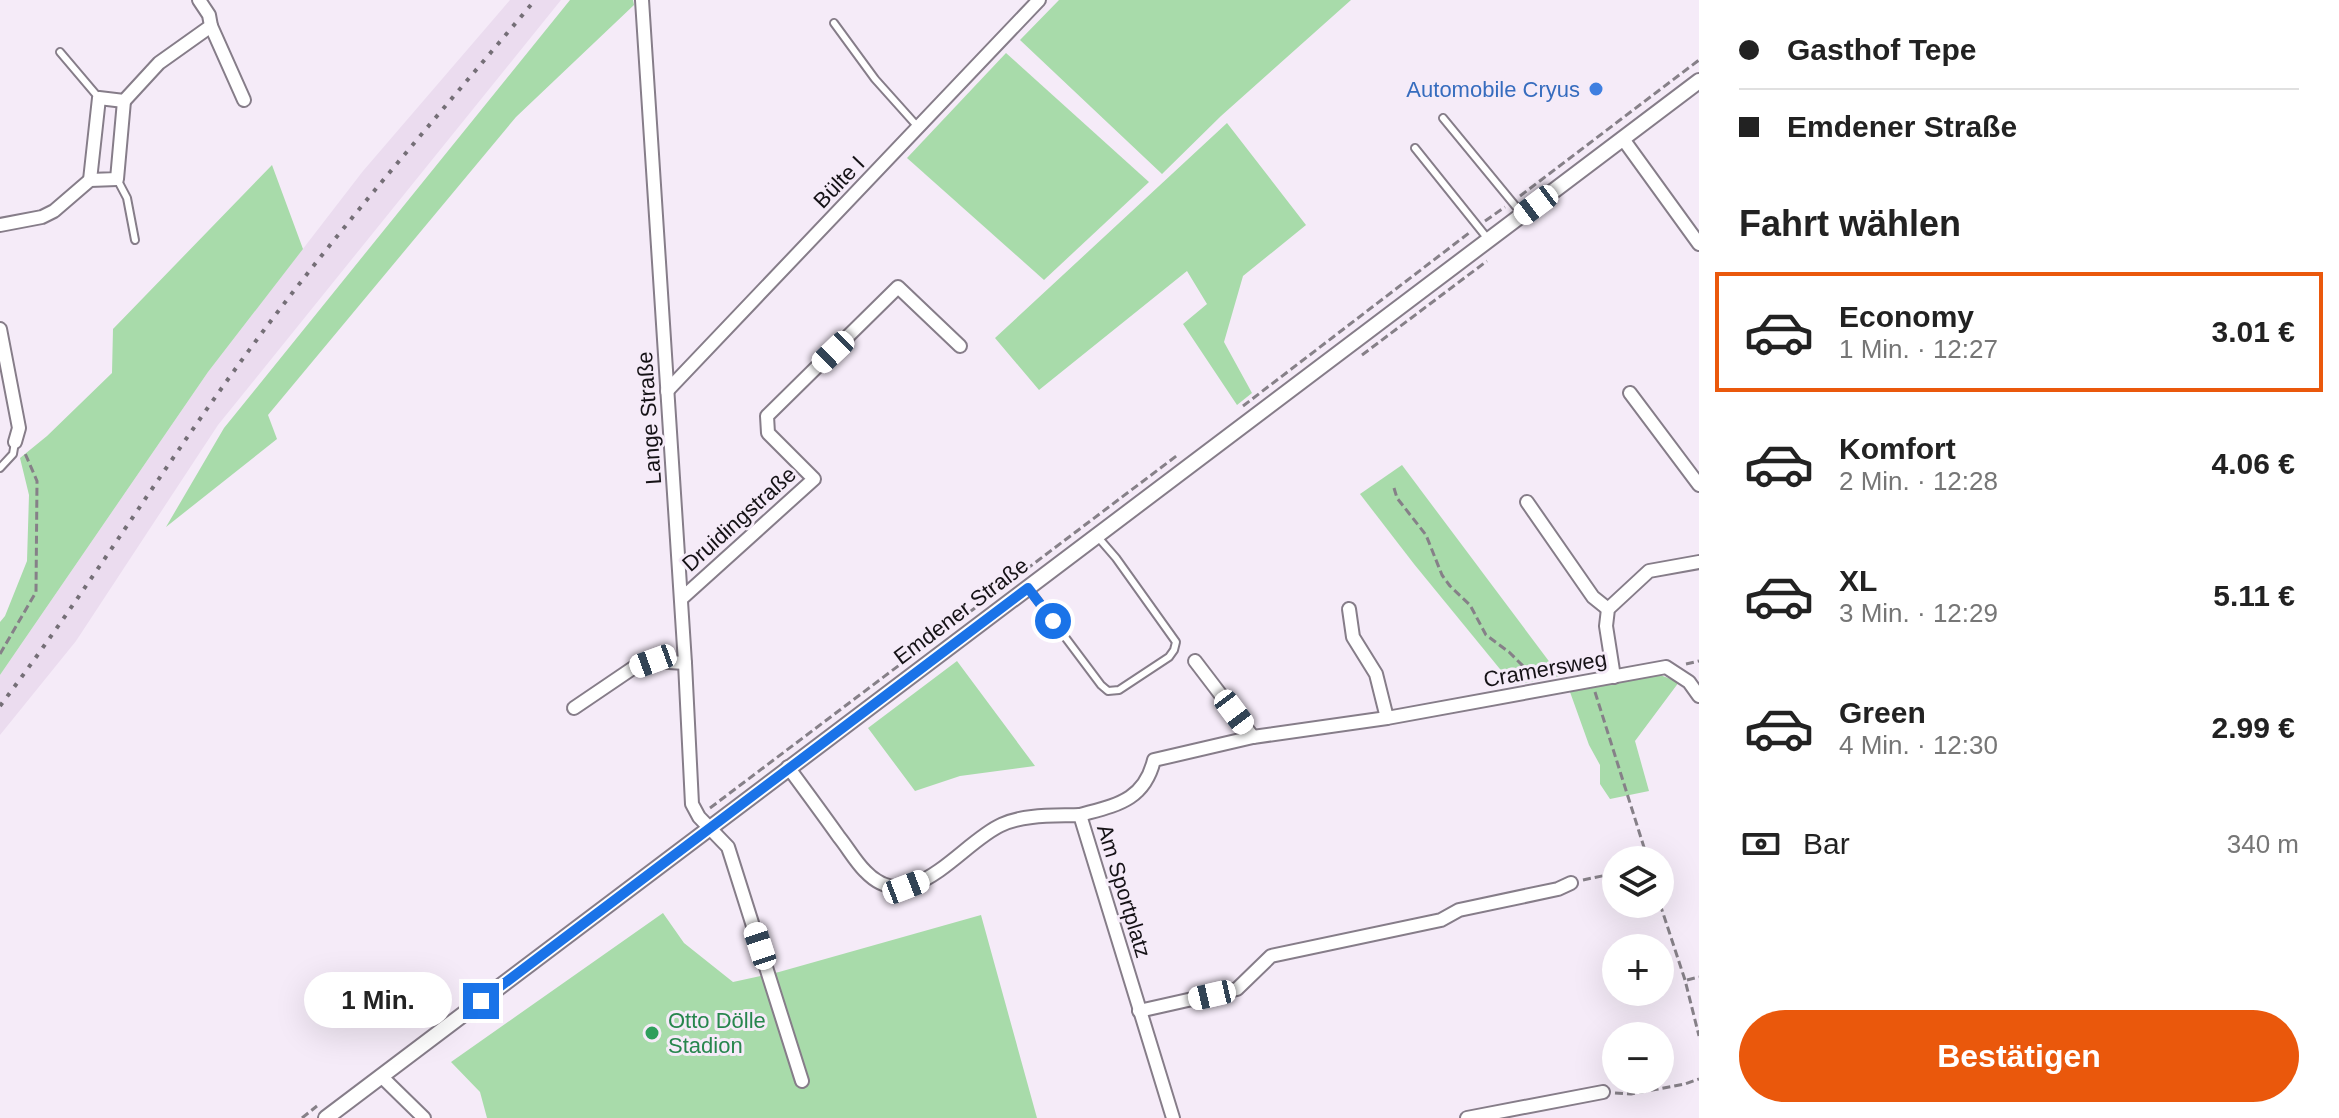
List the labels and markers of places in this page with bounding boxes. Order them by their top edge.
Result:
place label: Automobile Cryus [1406,77,1580,102]
marker: Automobile Cryus [1587,80,1605,98]
place label: Otto Dölle Stadion [668,1008,766,1058]
marker: Otto Dölle Stadion [643,1024,661,1042]

